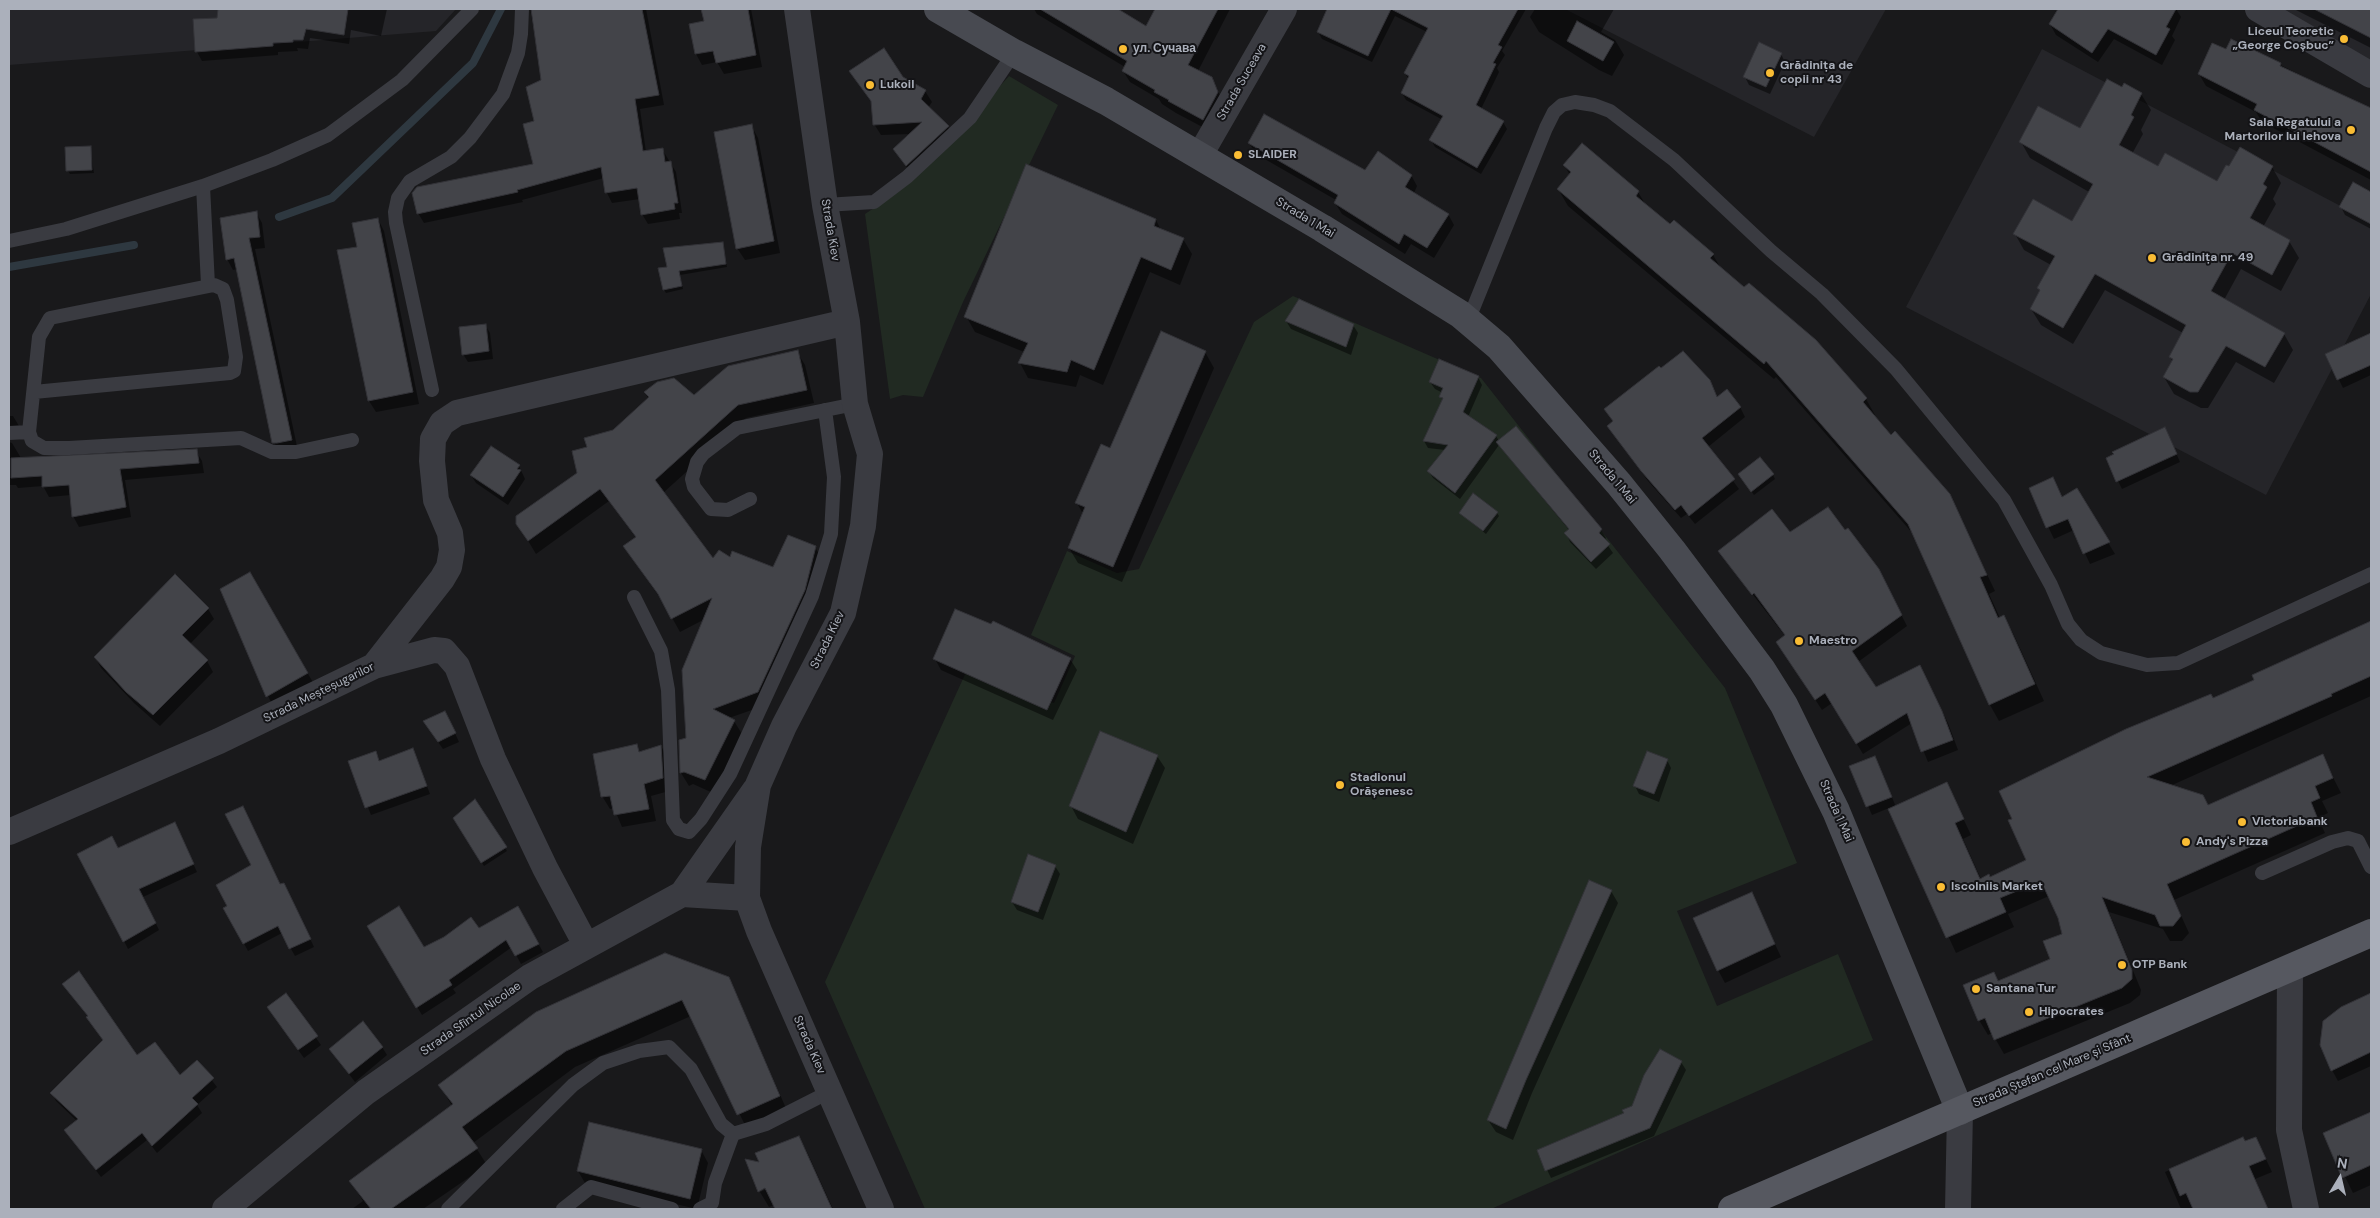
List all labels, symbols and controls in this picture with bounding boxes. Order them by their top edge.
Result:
place label: Liceul Teoretic „George Coșbuc” [2232,25,2334,53]
marker: Liceul Teoretic „George Coșbuc” [2338,33,2350,45]
street label: Strada Suceava [1214,41,1270,123]
place label: ул. Сучава [1133,42,1196,56]
marker: ул. Сучава [1117,43,1129,55]
place label: Grădinița de copii nr 43 [1780,59,1853,87]
marker: Grădinița de copii nr 43 [1764,67,1776,79]
place label: Lukoil [880,78,914,92]
marker: Lukoil [864,79,876,91]
place label: Sala Regatului a Martorilor lui Iehova [2225,116,2341,144]
marker: Sala Regatului a Martorilor lui Iehova [2345,124,2357,136]
place label: SLAIDER [1248,148,1297,162]
marker: SLAIDER [1232,149,1244,161]
street label: Strada 1 Mai [1273,195,1337,241]
street label: Strada Kiev [817,198,843,262]
place label: Grădinița nr. 49 [2162,251,2253,265]
marker: Grădinița nr. 49 [2146,252,2158,264]
street label: Strada 1 Mai [1585,447,1639,507]
street label: Strada Kiev [808,609,848,671]
place label: Maestro [1809,634,1857,648]
marker: Maestro [1793,635,1805,647]
street label: Strada Meșteșugarilor [261,660,377,726]
place label: Stadionul Orășenesc [1350,771,1413,799]
street label: Strada 1 Mai [1816,778,1856,844]
marker: Stadionul Orășenesc [1334,779,1346,791]
place label: Victoriabank [2252,815,2328,829]
marker: Victoriabank [2236,816,2248,828]
place label: Andy's Pizza [2196,835,2268,849]
marker: Andy's Pizza [2180,836,2192,848]
place label: Iscolniis Market [1951,880,2043,894]
marker: Iscolniis Market [1935,881,1947,893]
place label: OTP Bank [2132,958,2188,972]
marker: OTP Bank [2116,959,2128,971]
street label: Strada Sfîntul Nicolae [418,979,524,1059]
place label: Santana Tur [1986,982,2056,996]
marker: Santana Tur [1970,983,1982,995]
place label: Hipocrates [2039,1005,2104,1019]
marker: Hipocrates [2023,1006,2035,1018]
street label: Strada Kiev [790,1013,828,1077]
street label: Strada Ștefan cel Mare și Sfânt [1971,1031,2133,1111]
north arrow [2315,1153,2365,1203]
text: N [2336,1153,2349,1173]

